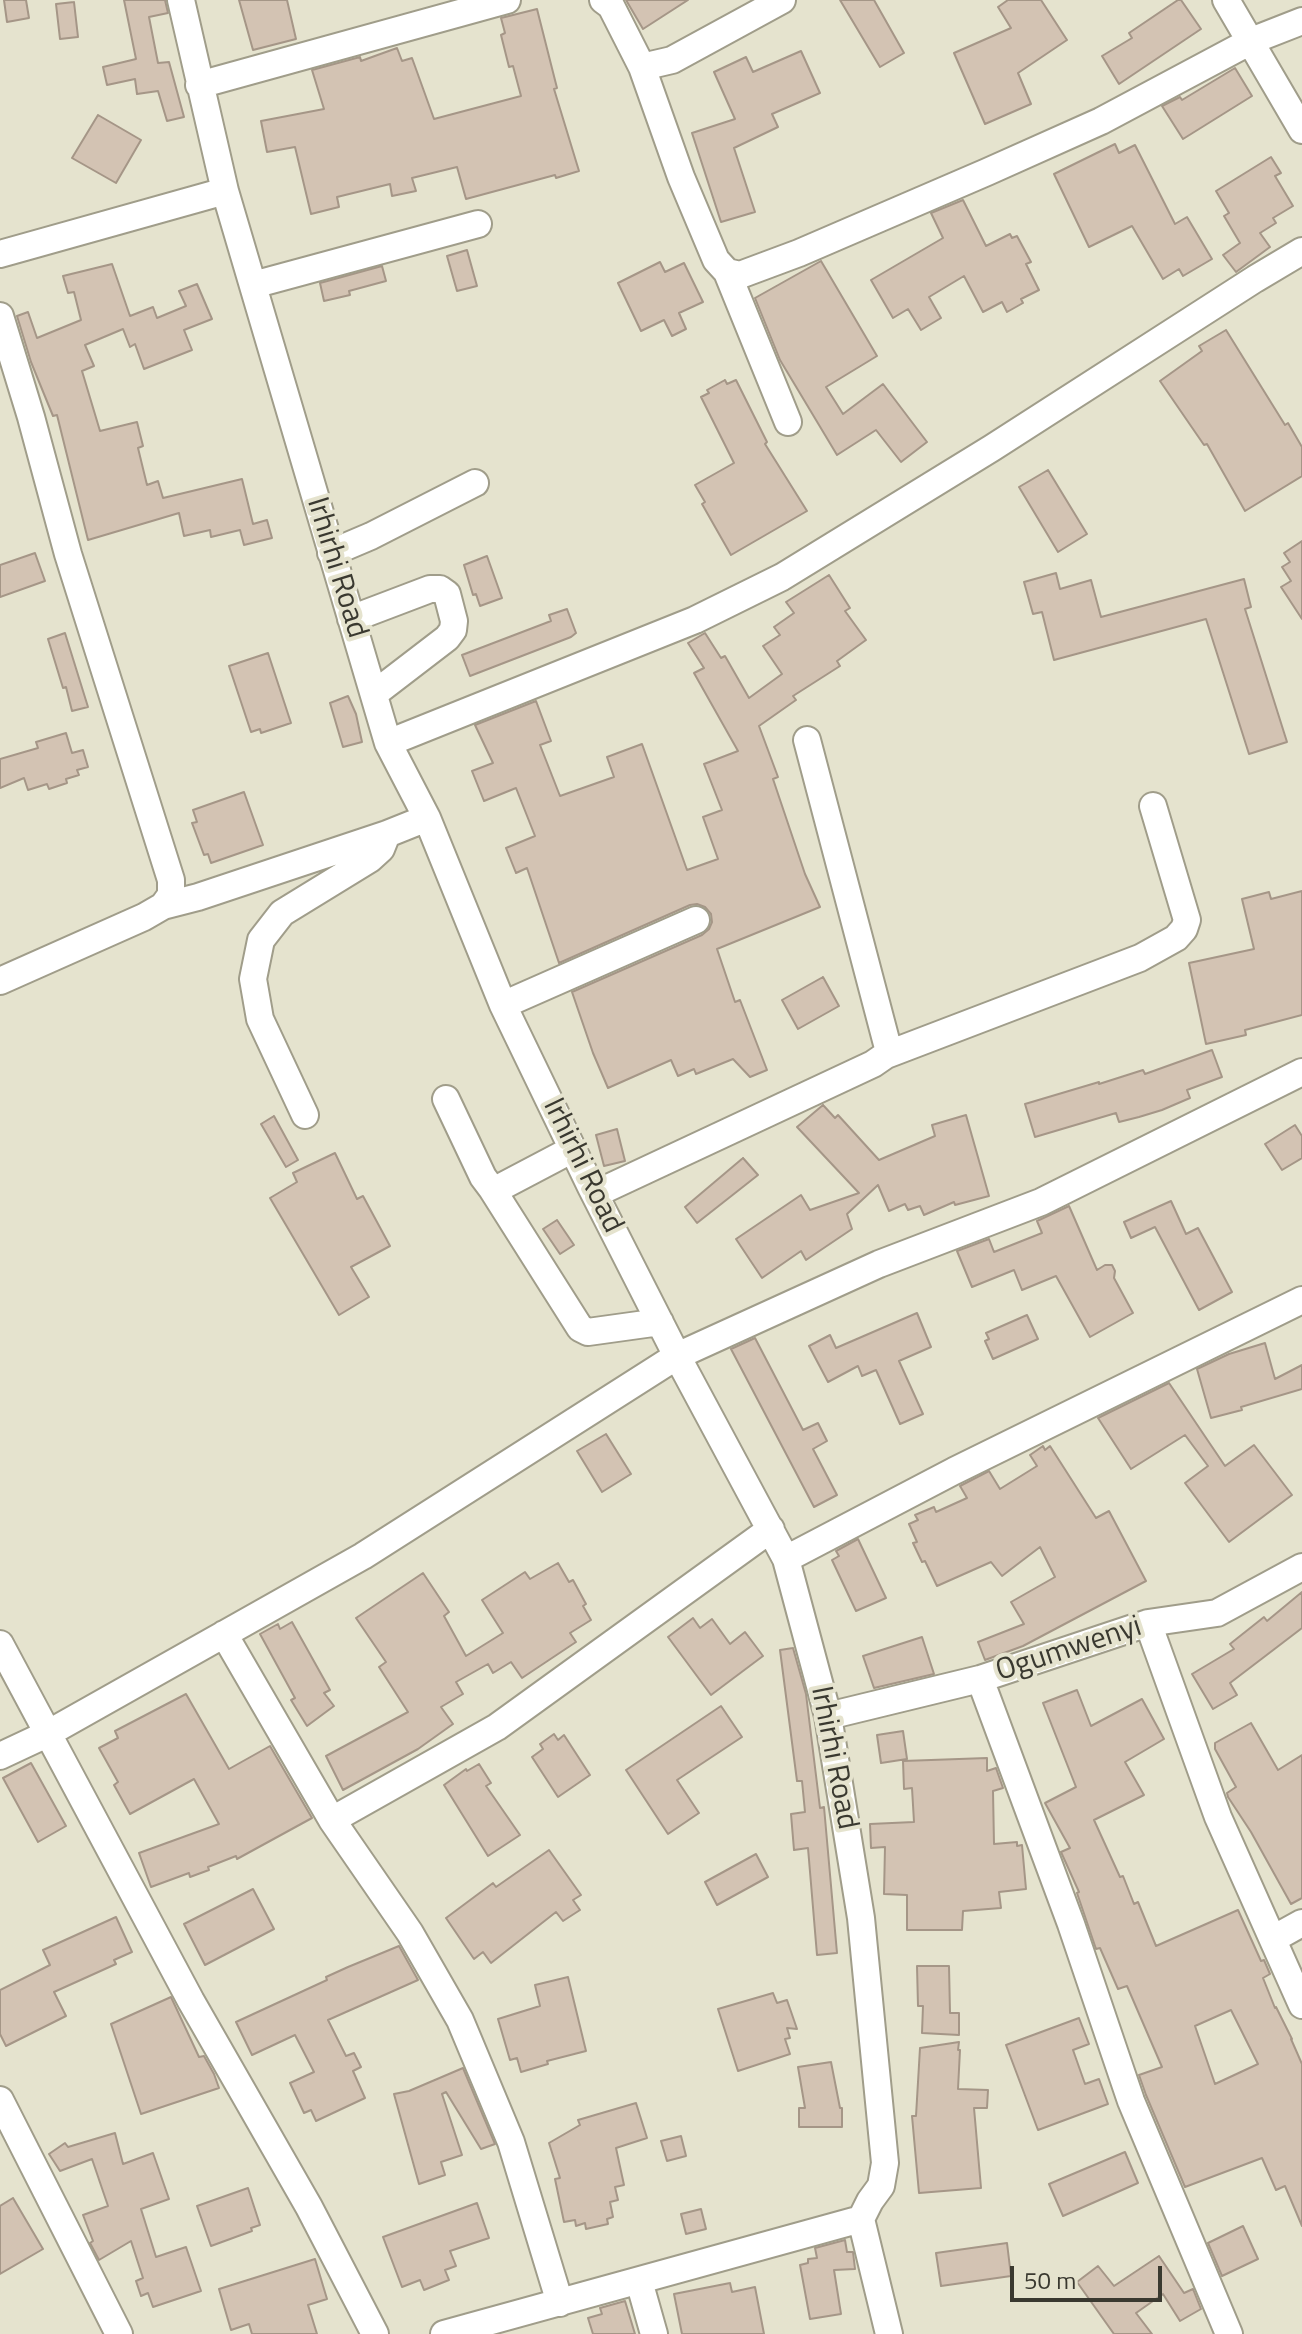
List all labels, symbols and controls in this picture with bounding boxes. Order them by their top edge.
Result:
street label: Irhirhi Road [298,493,374,643]
street label: Irhirhi Road [534,1093,630,1239]
street label: Ogumwenyi [992,1610,1146,1690]
street label: Irhirhi Road [801,1683,865,1833]
scale bar [1014,2250,1166,2300]
text: 50 m [1024,2262,1076,2298]

